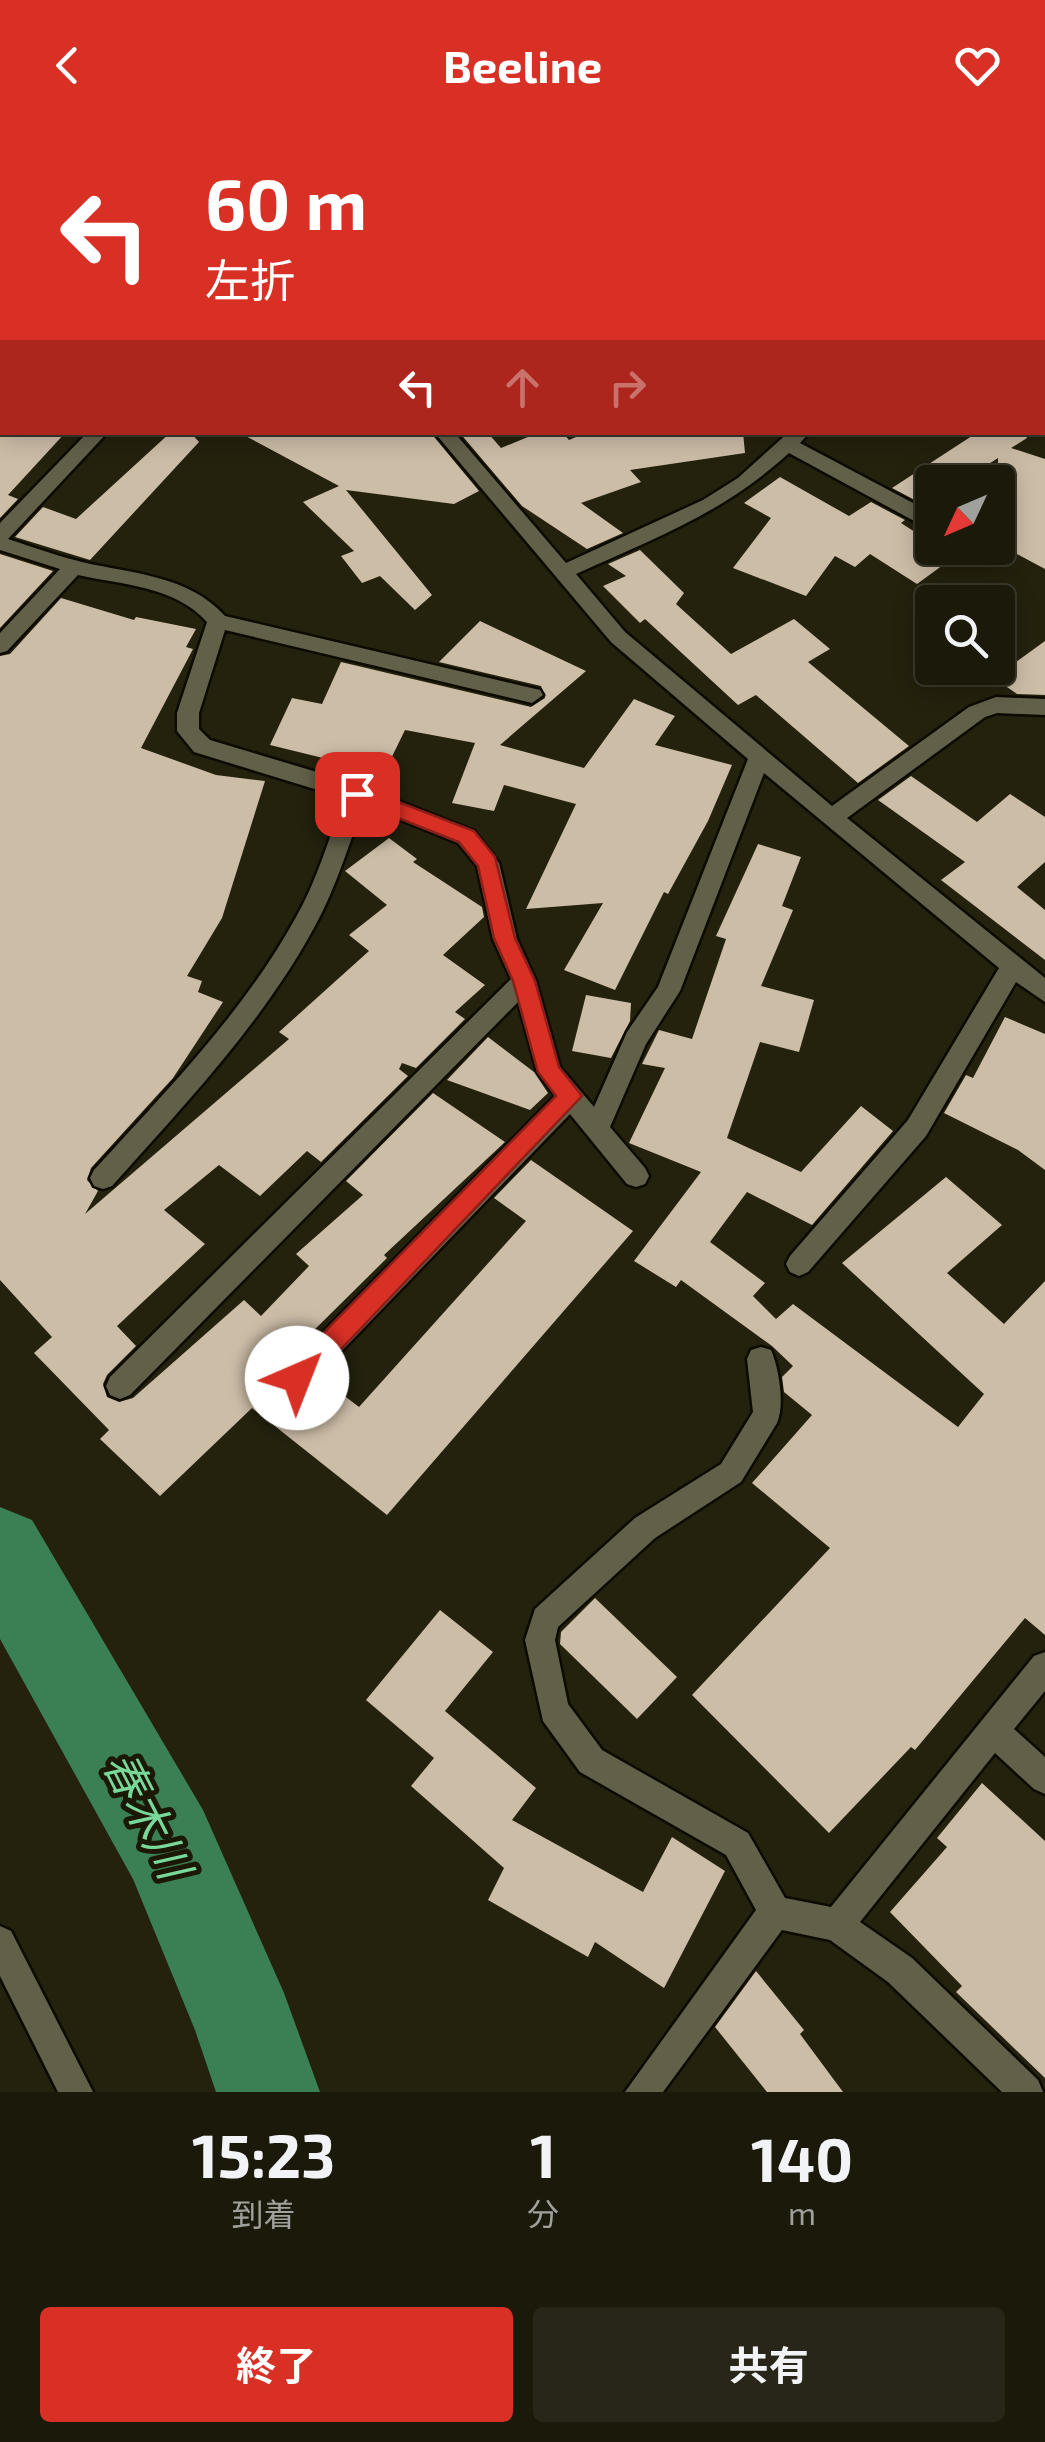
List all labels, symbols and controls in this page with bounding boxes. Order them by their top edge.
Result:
icon: back [40,38,95,93]
text: Beeline [443,38,602,92]
icon: heart [950,38,1005,93]
text: 60 m [205,160,367,244]
icon: left [40,170,170,300]
text: 左折 [205,252,295,306]
icon: left [390,360,445,415]
icon: ahead [495,360,550,415]
icon: right [600,360,655,415]
north arrow [915,465,1015,565]
map controls [915,465,1015,685]
button: search [915,585,1015,685]
pin [315,752,400,837]
icon: arrive [330,767,385,822]
position arrow [245,1326,349,1430]
water label: 春木川 [94,1742,205,1890]
text: 15:23 [192,2118,335,2190]
text: 1 [530,2118,556,2190]
text: 140 [751,2122,853,2194]
text: m [788,2193,816,2231]
text: 到着 [232,2194,296,2232]
text: 分 [527,2194,559,2232]
button: 終了 [40,2307,513,2422]
button: 共有 [533,2307,1005,2422]

